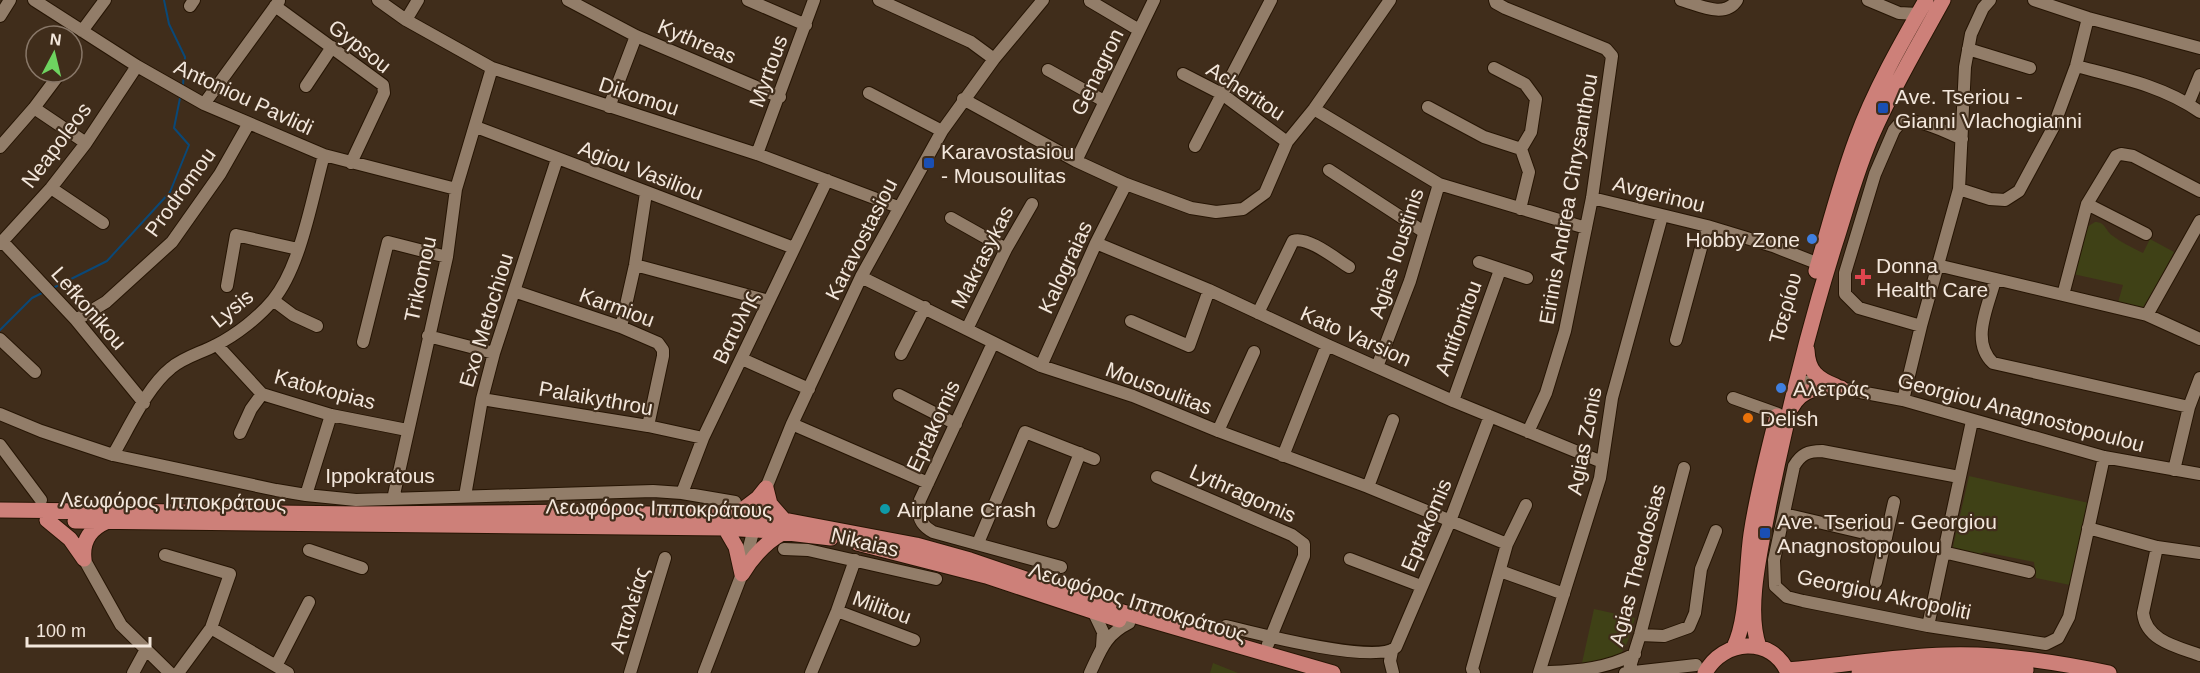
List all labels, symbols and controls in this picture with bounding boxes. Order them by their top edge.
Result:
street label: Kythreas [654,14,740,68]
street label: Gypsou [324,15,396,77]
north arrow [24,24,84,84]
street label: Genagron [1066,25,1128,119]
text: N [49,30,63,49]
street label: Myrtous [744,32,792,110]
street label: Antoniou Pavlidi [171,55,317,139]
street label: Acheritou [1203,57,1289,125]
street label: Dikomou [596,72,682,120]
street label: Eirinis Andrea Chrysanthou [1535,72,1601,326]
place label: Ave. Tseriou - Gianni Vlachogianni [1895,85,2082,132]
street label: Neapoleos [17,98,95,192]
marker: Ave. Tseriou - Gianni Vlachogianni [1876,101,1890,115]
street label: Agiou Vasiliou [575,136,707,204]
place label: Karavostasiou - Mousoulitas [941,140,1074,187]
street label: Prodromou [140,143,220,241]
marker: Karavostasiou - Mousoulitas [922,156,936,170]
street label: Avgerinou [1611,171,1707,217]
street label: Karavostasiou [821,174,901,304]
street label: Agias Ioustinis [1364,185,1428,321]
street label: Makrasykas [946,202,1018,312]
street label: Kalograias [1034,217,1096,317]
place label: Hobby Zone [1686,228,1800,251]
marker: Hobby Zone [1805,232,1819,246]
street label: Trikomou [400,234,440,324]
street label: Exo Metochiou [455,250,517,390]
place label: Donna Health Care [1876,254,1988,301]
street label: Lefkonikou [47,262,131,354]
marker: Donna Health Care [1854,268,1872,286]
street label: Τσερίου [1764,270,1806,346]
street label: Antifonitou [1430,277,1486,379]
street label: Karmiou [576,283,658,331]
street label: Lysis [206,284,258,332]
street label: Βατυλης [708,287,762,367]
street label: Kato Varsion [1297,301,1415,371]
street label: Mousoulitas [1103,357,1215,419]
street label: Katokopias [272,364,378,414]
street label: Georgiou Anagnostopoulou [1895,368,2147,456]
street label: Palaikythrou [537,377,655,419]
street label: Eptakomis [902,377,964,475]
place label: Αλετράς [1793,377,1869,400]
marker: Αλετράς [1774,381,1788,395]
street label: Agias Zonis [1562,385,1606,497]
place label: Delish [1760,407,1818,430]
marker: Delish [1741,411,1755,425]
street label: Lythragomis [1186,459,1300,527]
street label: Ippokratous [325,464,435,487]
street label: Eptakomis [1396,475,1456,575]
street label: Agias Theodosias [1604,482,1670,648]
street label: Λεωφόρος Ιπποκράτους [59,488,287,514]
street label: Λεωφόρος Ιπποκράτους [545,495,773,521]
place label: Airplane Crash [897,498,1036,521]
marker: Airplane Crash [878,502,892,516]
place label: Ave. Tseriou - Georgiou Anagnostopoulou [1777,510,1997,557]
street label: Nikaias [829,523,901,561]
marker: Ave. Tseriou - Georgiou Anagnostopoulou [1758,526,1772,540]
street label: Λεωφόρος Ιπποκράτους [1026,558,1250,646]
street label: Ατταλείας [605,564,653,656]
street label: Georgiou Akropoliti [1795,564,1973,624]
street label: Militou [850,586,914,628]
scale bar [27,610,150,648]
text: 100 m [36,621,86,641]

